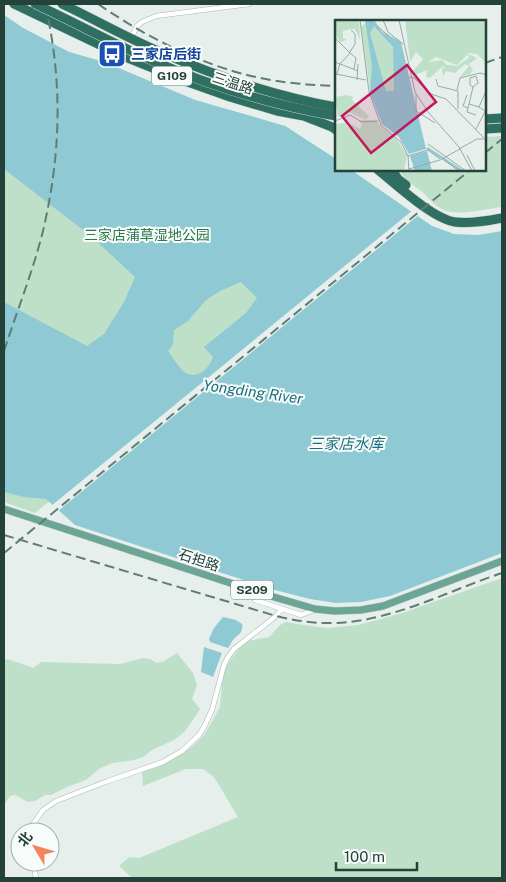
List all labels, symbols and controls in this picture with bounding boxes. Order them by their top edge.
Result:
inset map [335,20,486,171]
bus stop icon: 三家店后街 [97,39,127,69]
place label: 三家店后街 [131,46,201,62]
road number: G109 [152,66,192,85]
street label: 三温路 [211,69,255,97]
park label: 三家店蒲草湿地公园 [84,227,210,243]
water label: Yongding River [202,376,304,407]
water label: 三家店水库 [308,435,386,452]
street label: 石担路 [177,546,221,574]
road number: S209 [231,580,273,600]
north arrow [10,822,60,872]
text: 北 [14,829,35,849]
scale bar [336,840,417,872]
text: 100 m [344,848,385,865]

